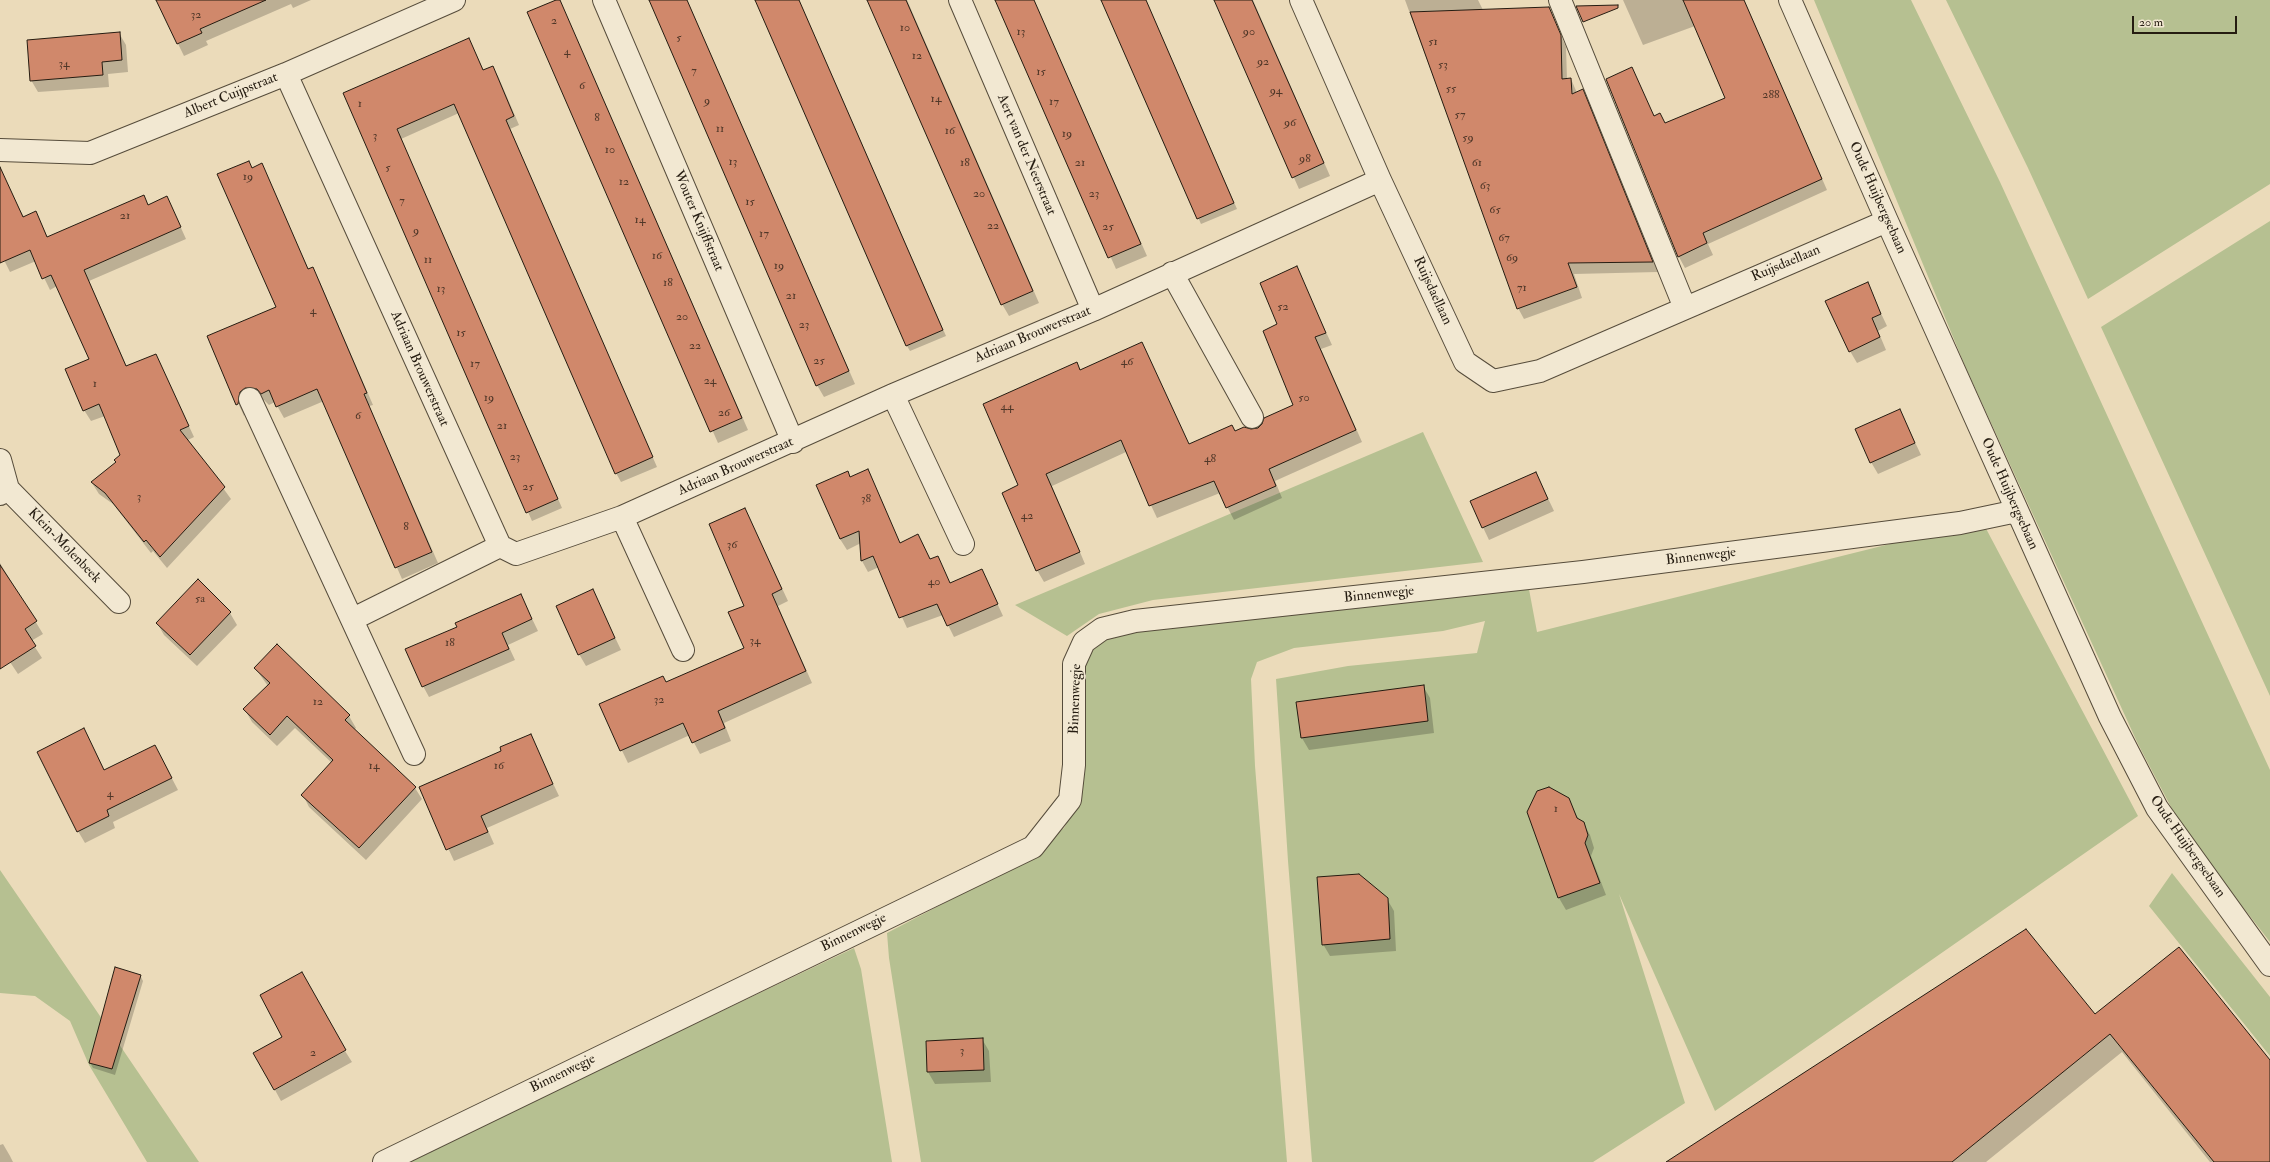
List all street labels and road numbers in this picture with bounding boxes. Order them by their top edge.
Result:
street label: Albert Cuijpstraat [182,70,280,122]
street label: Aert van der Neerstraat [993,92,1059,218]
street label: Oude Huijbergsebaan [1845,139,1909,257]
street label: Wouter Knijffstraat [669,168,727,274]
street label: Ruijsdaellaan [1749,242,1823,286]
street label: Ruijsdaellaan [1409,254,1455,328]
street label: Adriaan Brouwerstraat [972,303,1094,367]
street label: Adriaan Brouwerstraat [386,309,452,429]
street label: Adriaan Brouwerstraat [676,434,796,500]
street label: Oude Huijbergsebaan [1977,435,2041,553]
street label: Klein-Molenbeek [24,505,104,587]
street label: Binnenwegje [1665,544,1737,570]
street label: Binnenwegje [1343,583,1415,607]
street label: Binnenwegje [1066,663,1086,735]
street label: Oude Huijbergsebaan [2145,793,2229,901]
street label: Binnenwegje [819,910,889,956]
street label: Binnenwegje [528,1051,598,1097]

